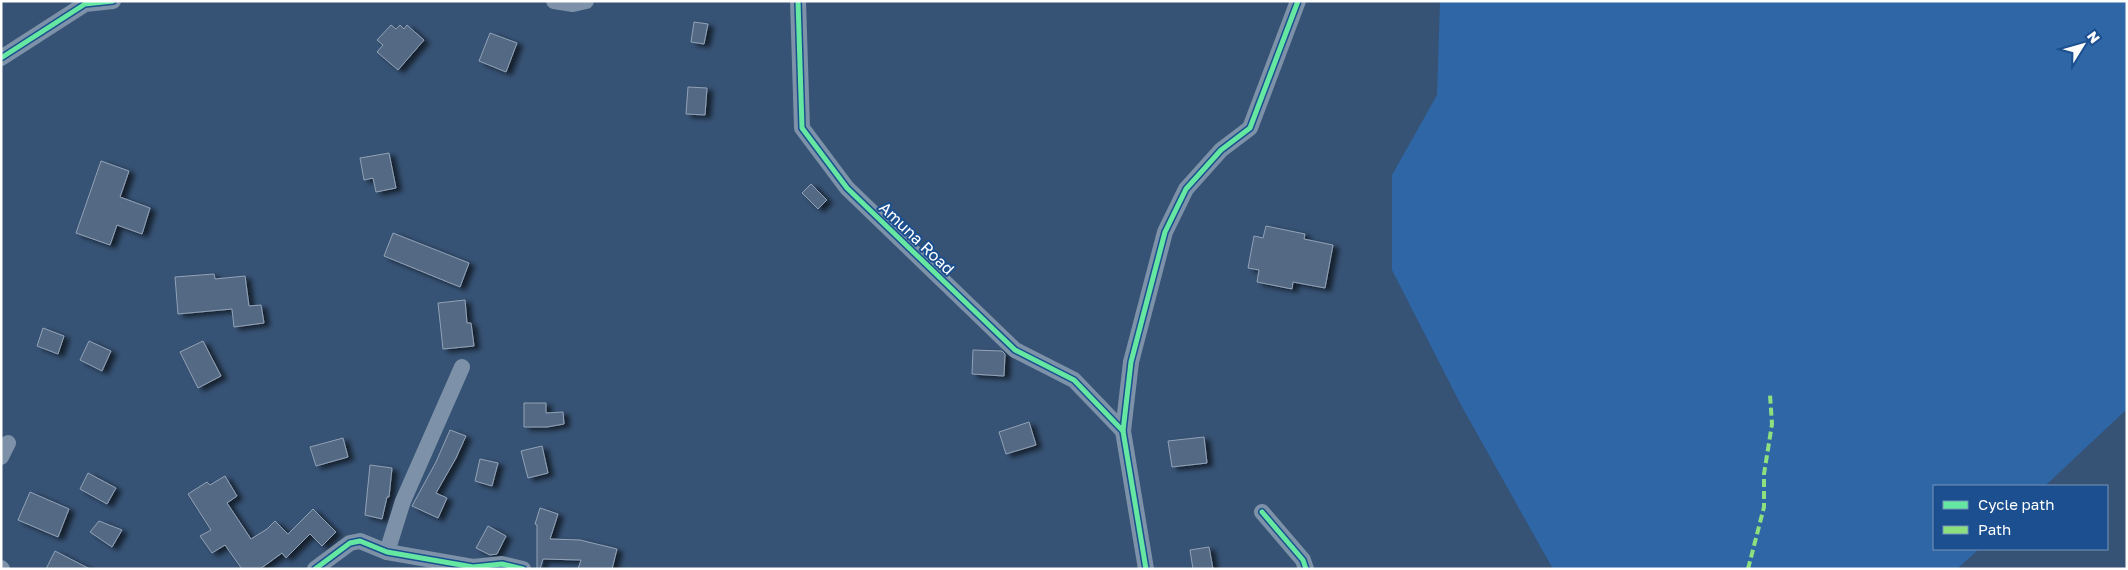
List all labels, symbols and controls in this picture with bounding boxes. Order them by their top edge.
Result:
north arrow [2058,20,2108,70]
text: N [2084,28,2104,46]
street label: Amuna Road [875,197,959,279]
legend [1933,485,2108,550]
text: Cycle path [1978,495,2054,513]
text: Path [1978,520,2011,538]

